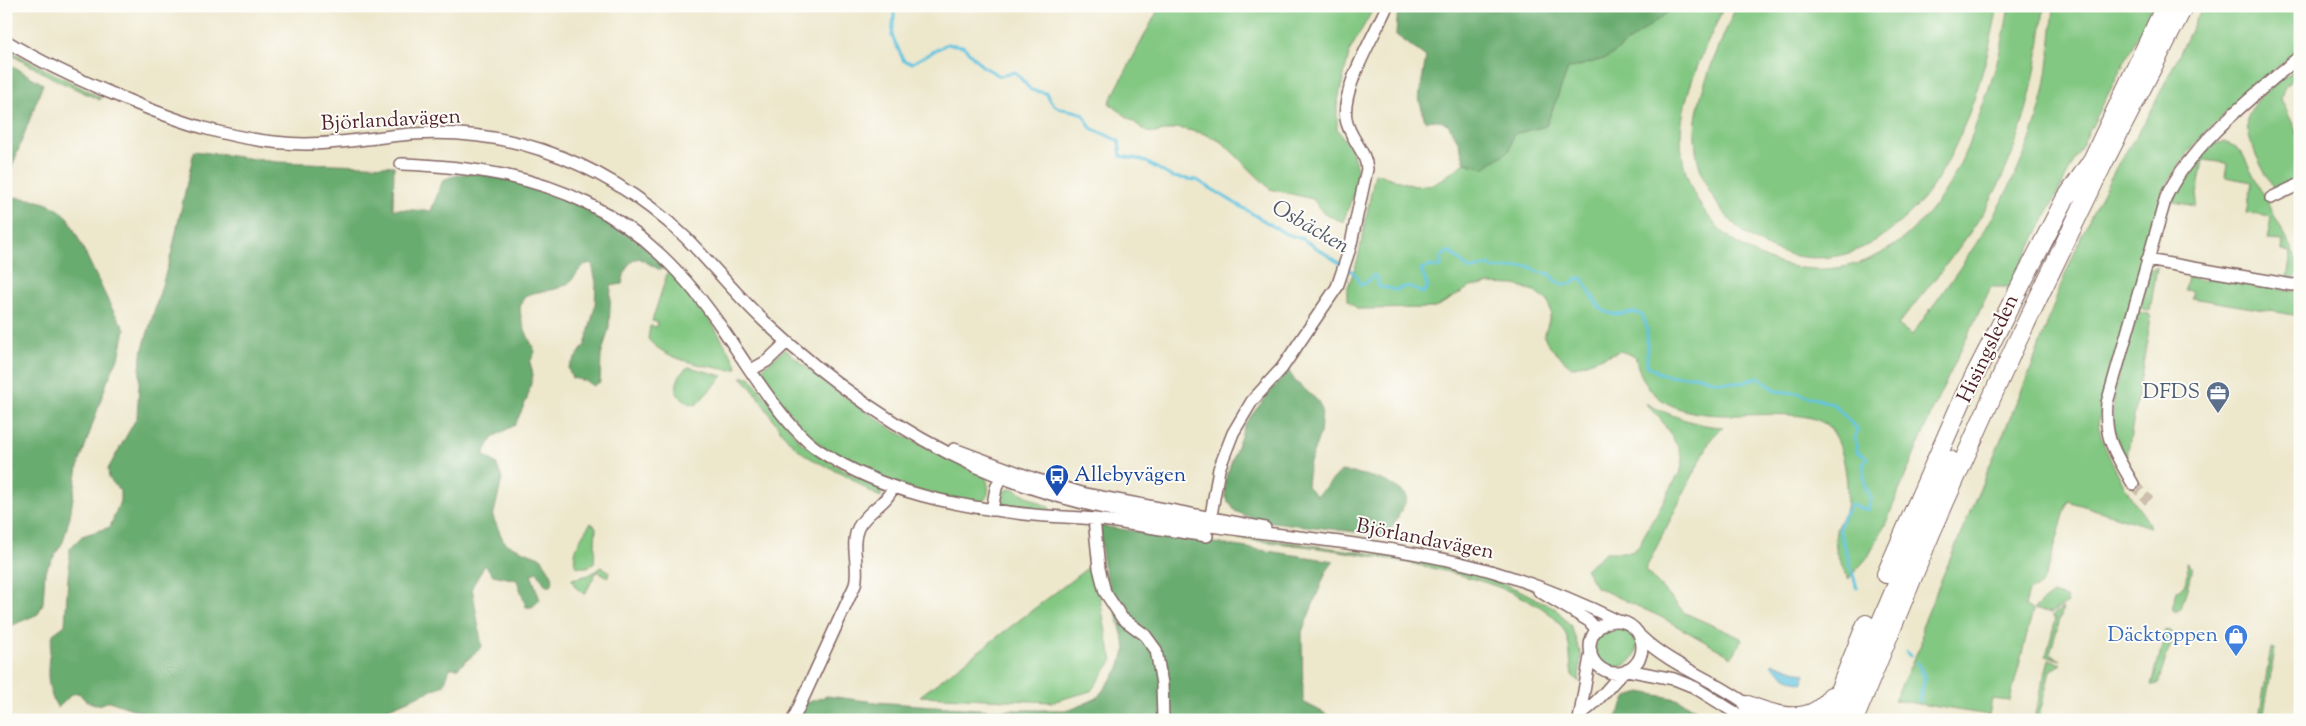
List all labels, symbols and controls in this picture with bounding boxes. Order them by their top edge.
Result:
street label: Björlandavägen [320,102,462,140]
water label: Osbäcken [1265,193,1355,263]
street label: Hisingsleden [1951,290,2027,408]
place label: DFDS [2143,378,2200,408]
office icon: DFDS [2205,380,2231,414]
place label: Allebyvägen [1074,461,1186,491]
bus stop icon: Allebyvägen [1044,463,1070,497]
street label: Björlandavägen [1353,512,1497,568]
place label: Däcktoppen [2108,621,2218,651]
shop icon: Däcktoppen [2223,623,2249,657]

